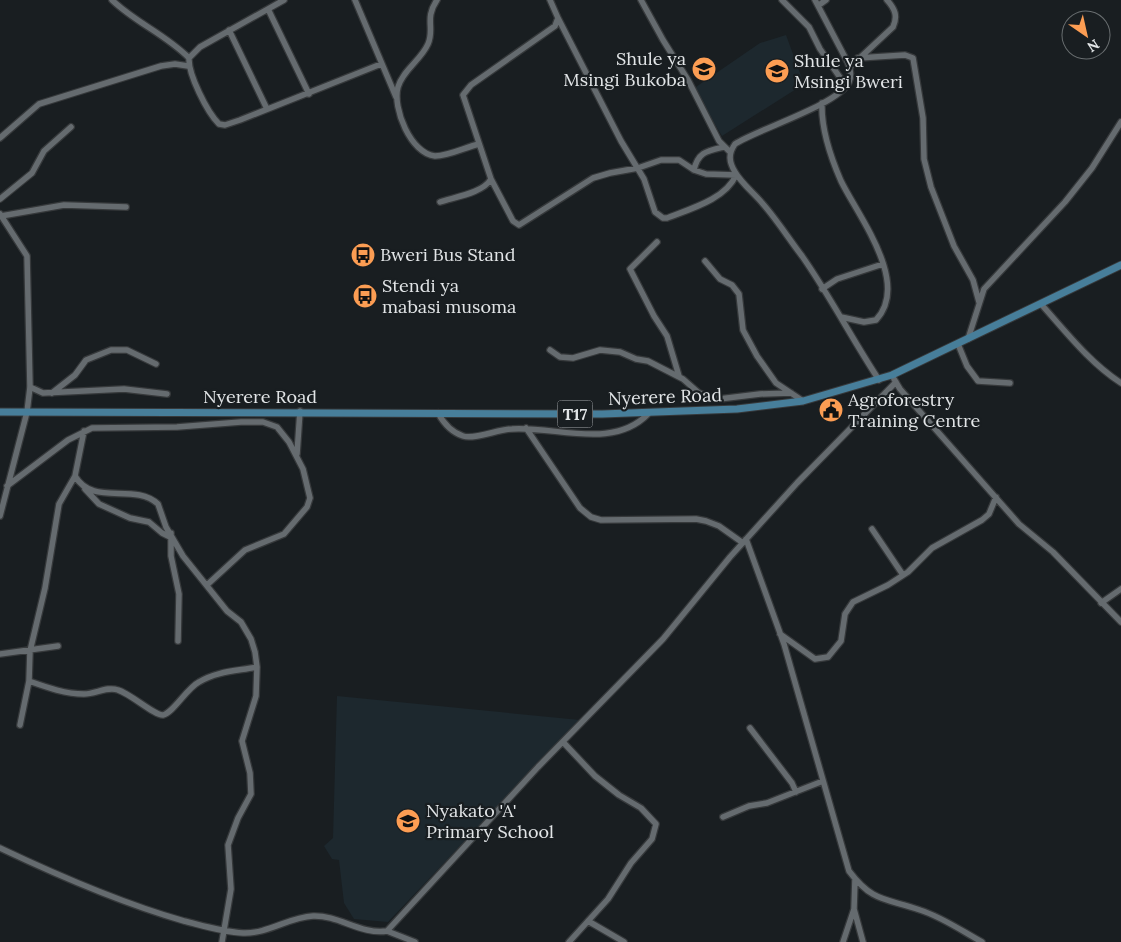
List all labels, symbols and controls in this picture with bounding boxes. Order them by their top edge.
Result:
north arrow [1061,10,1111,60]
text: N [1084,35,1103,56]
place label: Shule ya Msingi Bukoba [563,47,686,91]
place label: Shule ya Msingi Bweri [794,49,903,93]
school or university icon: Shule ya Msingi Bukoba [691,56,717,82]
school or university icon: Shule ya Msingi Bweri [764,58,790,84]
bus stop icon: Bweri Bus Stand [350,242,376,268]
place label: Bweri Bus Stand [380,243,516,266]
place label: Stendi ya mabasi musoma [382,274,516,318]
bus stop icon: Stendi ya mabasi musoma [352,283,378,309]
street label: Nyerere Road [608,383,723,410]
street label: Nyerere Road [203,385,317,408]
place label: Agroforestry Training Centre [847,388,981,432]
public building icon: Agroforestry Training Centre [818,397,844,423]
road number: T17 [558,400,592,428]
place label: Nyakato 'A' Primary School [426,799,554,843]
school or university icon: Nyakato 'A' Primary School [395,808,421,834]

